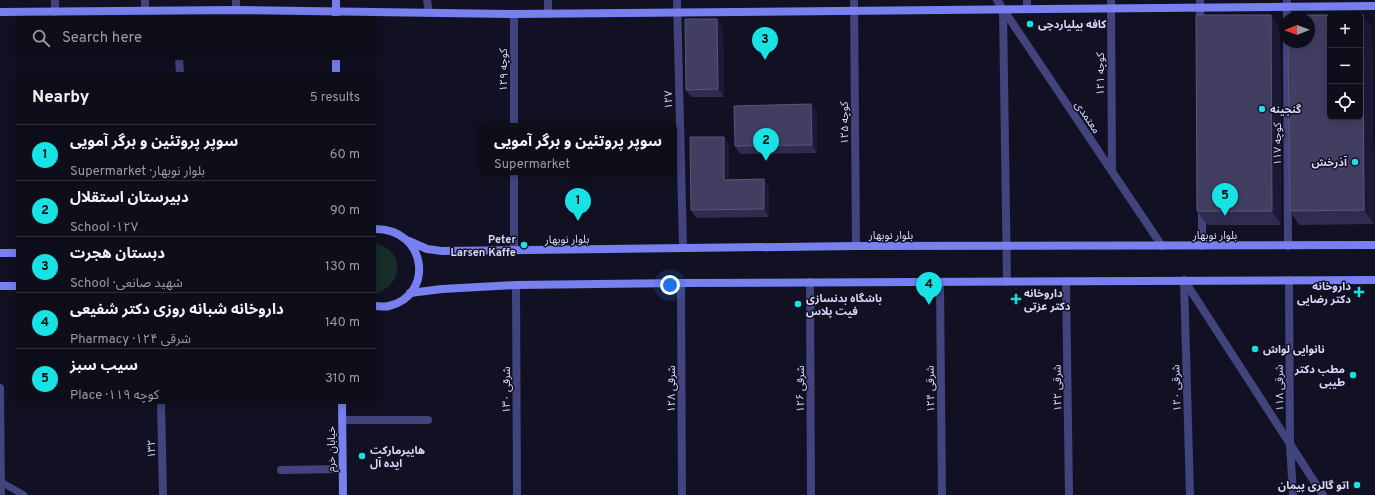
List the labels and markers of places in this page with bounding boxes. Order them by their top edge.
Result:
place label: کافه بیلیاردچی [1038,18,1107,32]
marker: کافه بیلیاردچی [1025,19,1035,29]
pin: 3 [752,27,778,60]
place label: گنجینه [1270,103,1302,117]
marker: گنجینه [1257,104,1267,114]
pin: 2 [753,128,779,161]
place label: آذرخش [1312,156,1347,170]
marker: آذرخش [1350,157,1360,167]
pin: 5 [1212,183,1238,216]
pin: 1 [565,188,591,221]
place label: Peter Larsen Kaffe [451,233,516,260]
marker: Peter Larsen Kaffe [519,240,529,250]
pin: 4 [916,272,942,305]
place label: داروخانه دکتر رضایی [1297,280,1351,307]
place label: داروخانه دکتر عزتی [1024,287,1071,314]
marker: داروخانه دکتر رضایی [1354,287,1364,297]
place label: باشگاه بدنسازی فیت پلاس [806,292,882,319]
marker: داروخانه دکتر عزتی [1011,294,1021,304]
marker: باشگاه بدنسازی فیت پلاس [793,299,803,309]
place label: نانوایی لواش [1263,343,1325,357]
marker: نانوایی لواش [1250,344,1260,354]
place label: مطب دکتر طیبی [1294,363,1345,390]
marker: مطب دکتر طیبی [1348,370,1358,380]
place label: هایپرمارکت ایده آل [370,444,425,471]
marker: هایپرمارکت ایده آل [357,451,367,461]
place label: اتو گالری پیمان [1278,479,1349,493]
marker: اتو گالری پیمان [1352,480,1362,490]

